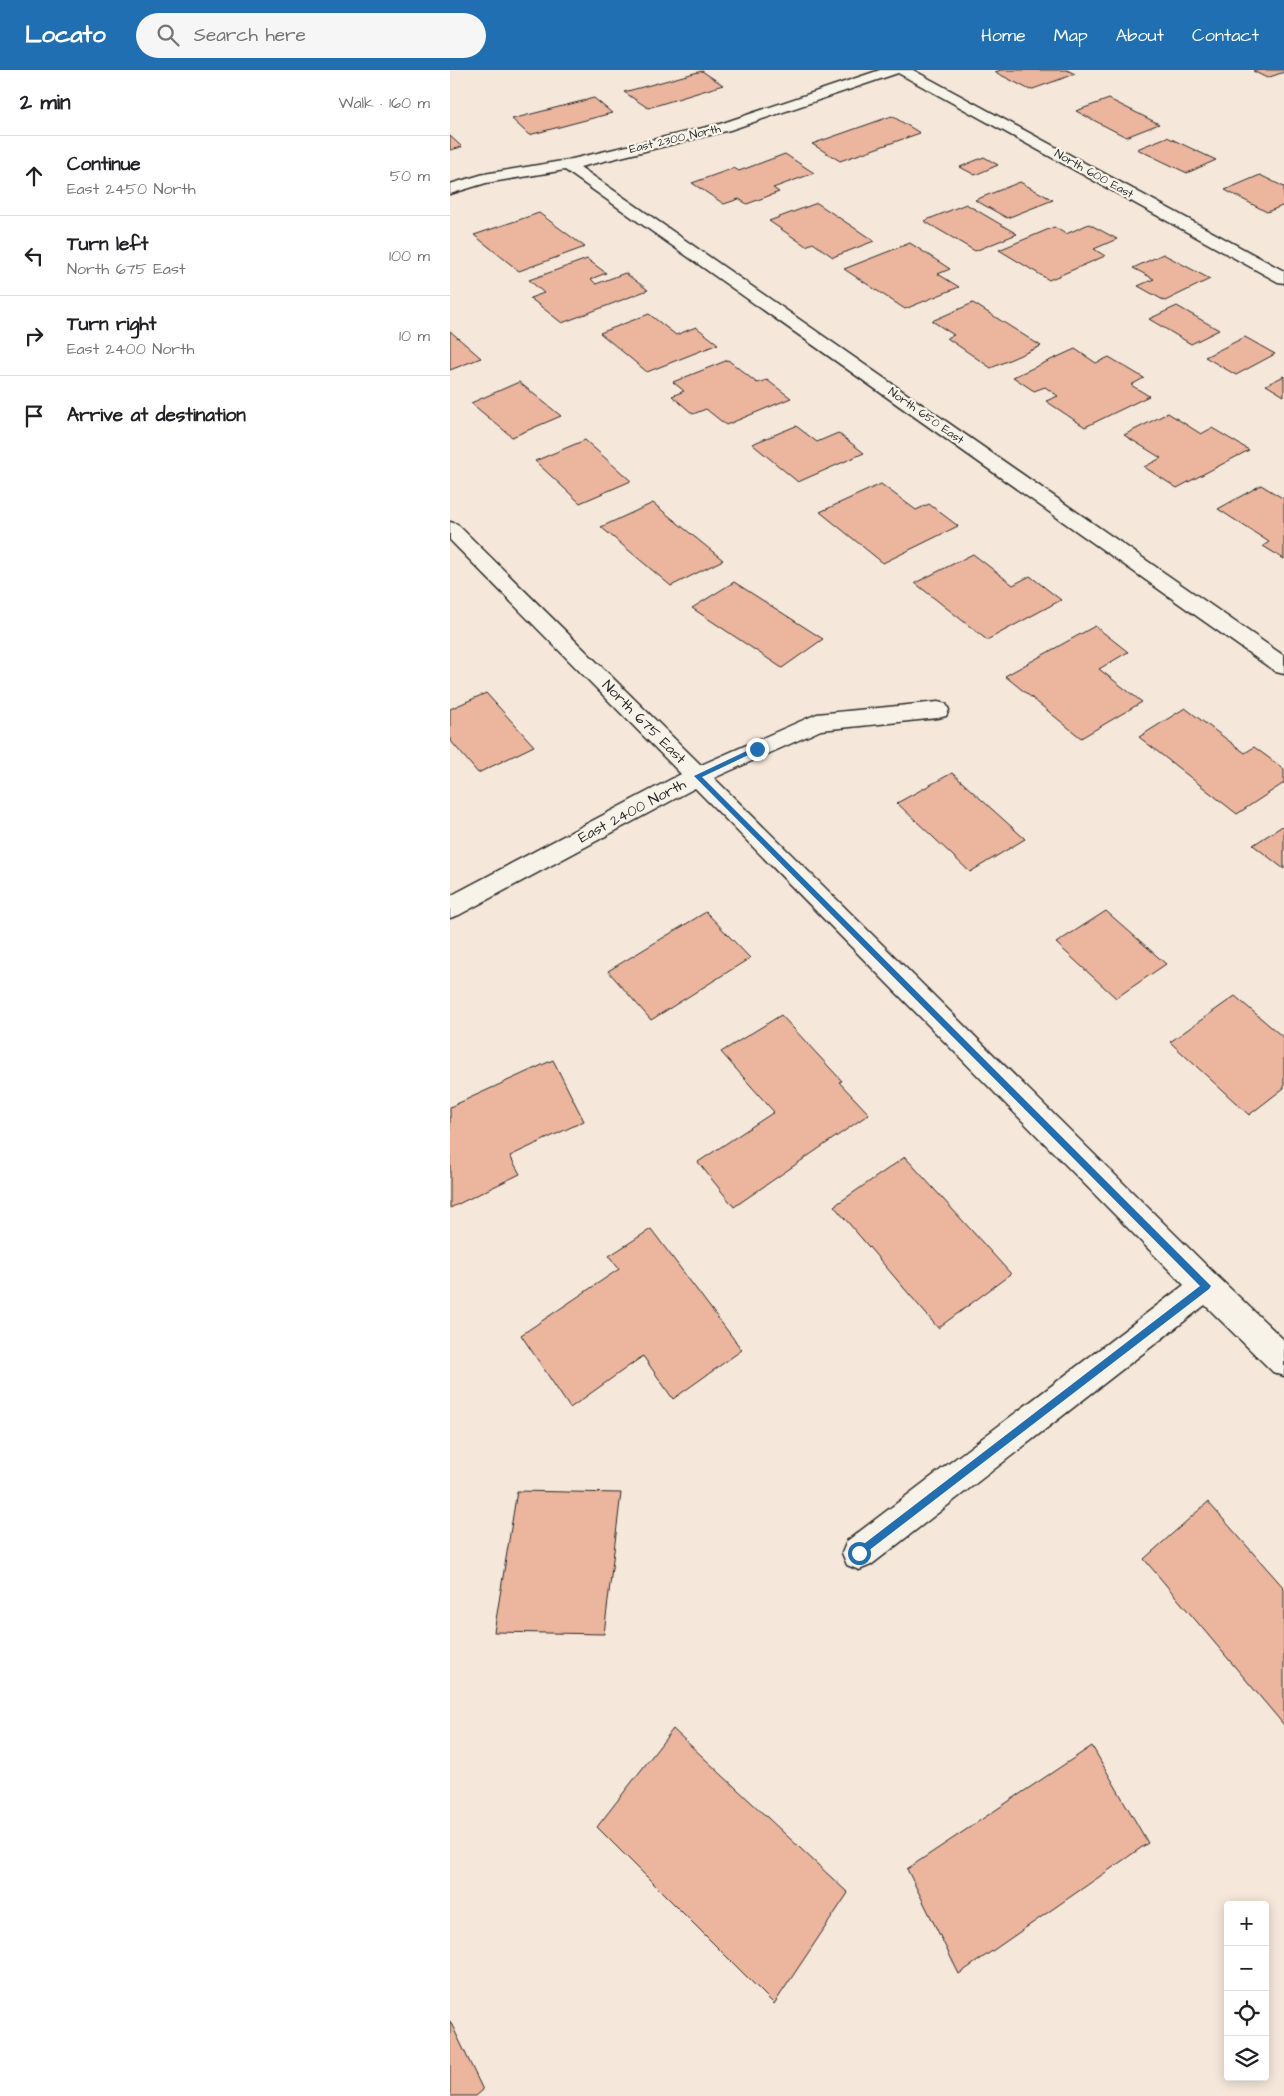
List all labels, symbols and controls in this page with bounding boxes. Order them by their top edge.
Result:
search box [136,13,486,58]
text: Locato [25,18,106,52]
icon: search [154,21,182,49]
text: Search here [194,22,306,49]
text: Home [981,23,1026,48]
text: Map [1054,23,1088,48]
text: About [1116,23,1164,48]
text: Contact [1192,23,1259,48]
text: 2 min [20,88,70,117]
text: Walk · 160 m [338,92,430,114]
street label: East 2300 North [628,120,723,158]
street label: North 600 East [1051,145,1137,203]
text: Continue [67,151,141,178]
icon: ahead [20,162,48,190]
text: 50 m [390,165,430,187]
text: East 2450 North [67,178,196,200]
text: Turn left [67,231,148,258]
icon: left [20,242,48,270]
text: 100 m [389,245,430,267]
text: North 675 East [67,258,185,280]
text: Turn right [67,311,156,338]
icon: right [20,322,48,350]
text: 10 m [399,325,430,347]
text: East 2400 North [67,338,194,360]
street label: North 650 East [885,384,967,449]
icon: arrive [20,402,48,430]
text: Arrive at destination [67,402,246,429]
street label: North 675 East [597,675,691,769]
route end [746,738,769,761]
street label: East 2400 North [574,773,690,848]
route start [848,1542,871,1565]
map controls [1224,1901,1269,2081]
button: + [1224,1901,1269,1946]
button: − [1224,1946,1269,1991]
button: locate [1224,1991,1269,2036]
button: layers [1224,2036,1269,2081]

